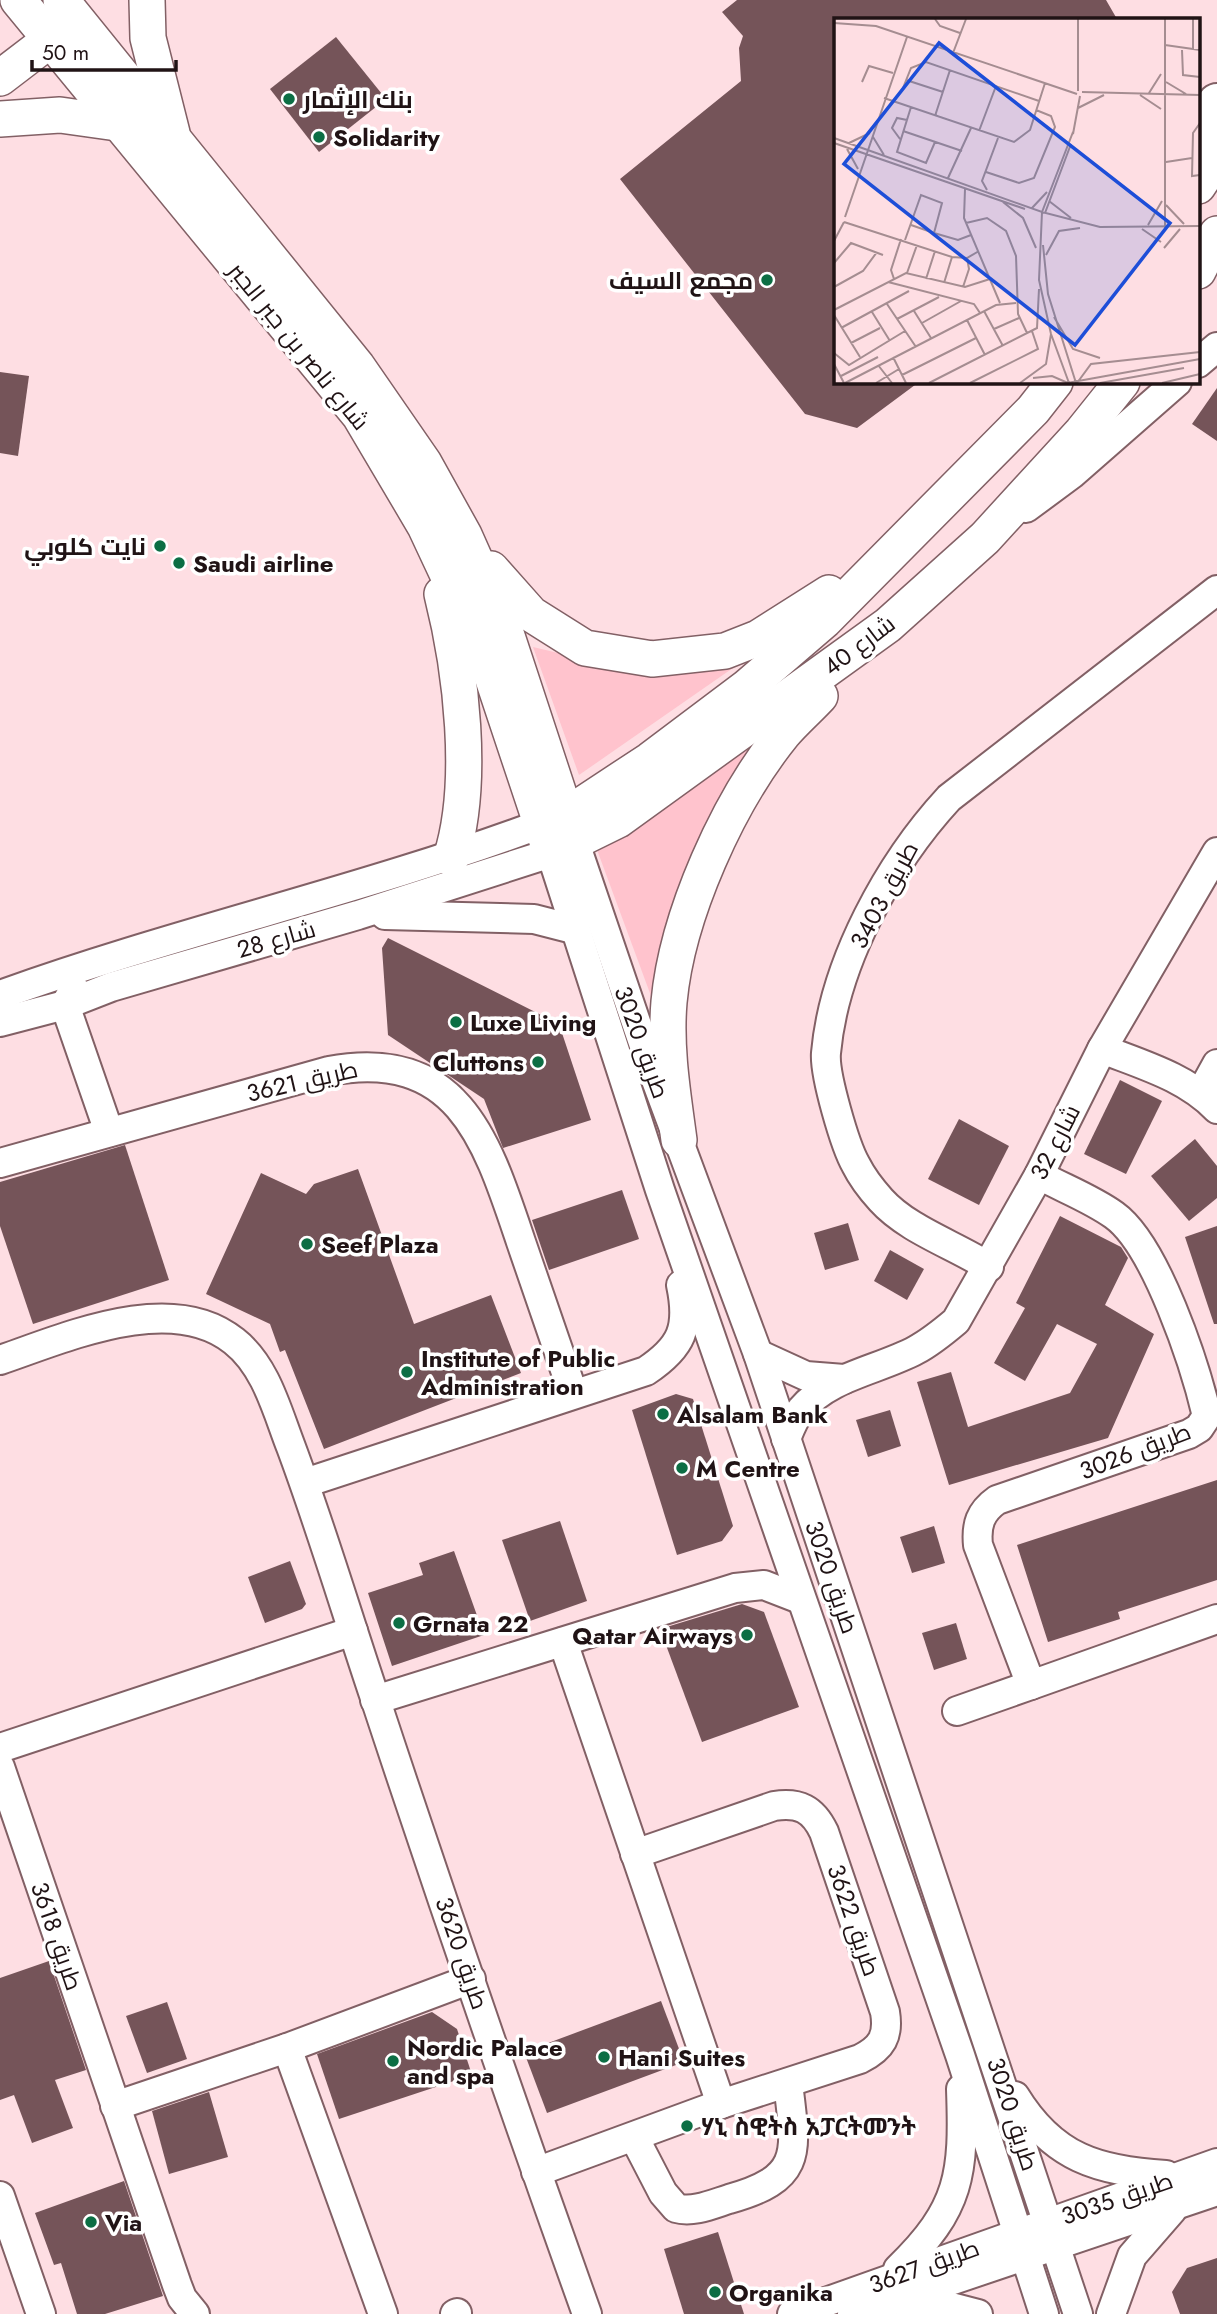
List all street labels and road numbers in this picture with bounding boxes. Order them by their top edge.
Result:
street label: شارع ناصر بن جبر الجبر [219,253,378,438]
street label: شارع 40 [816,606,902,684]
street label: طريق 3403 [841,835,927,955]
street label: شارع 28 [233,911,319,967]
street label: طريق 3020 [605,981,679,1103]
street label: طريق 3621 [243,1051,361,1111]
street label: شارع 32 [1021,1098,1089,1186]
street label: طريق 3026 [1074,1414,1196,1488]
street label: طريق 3020 [796,1516,868,1638]
street label: طريق 3622 [819,1859,889,1981]
street label: طريق 3618 [22,1877,92,1995]
street label: طريق 3620 [426,1892,498,2014]
street label: طريق 3020 [978,2053,1048,2175]
street label: طريق 3035 [1056,2163,1178,2233]
street label: طريق 3627 [864,2230,984,2302]

